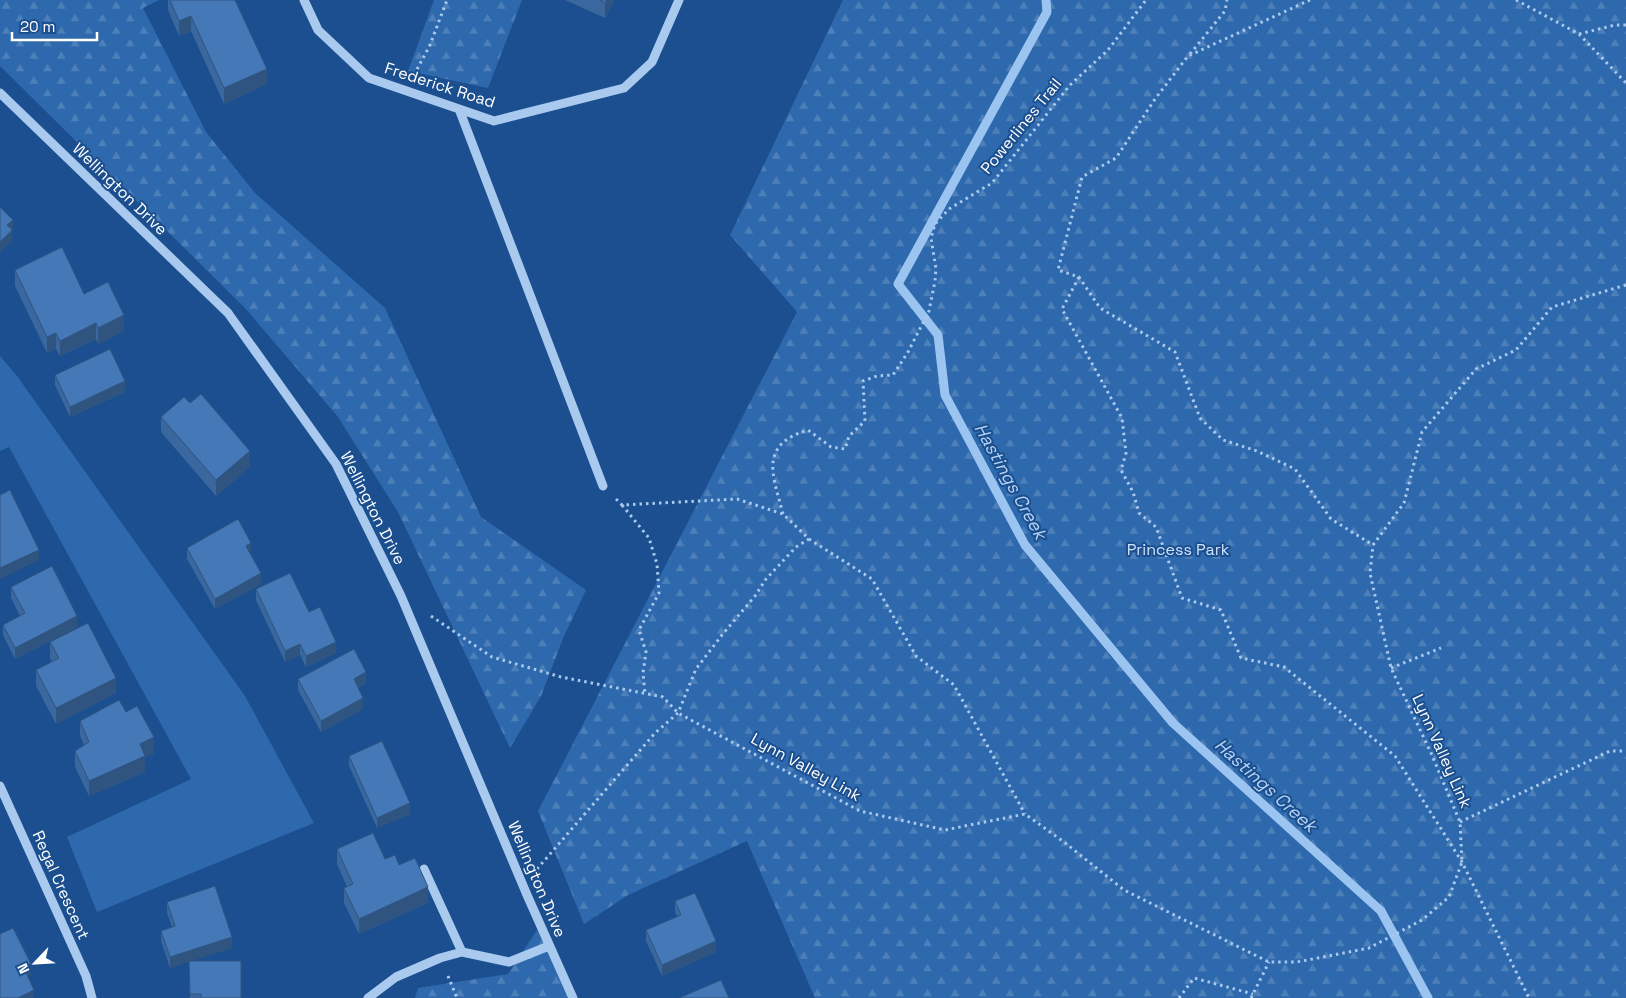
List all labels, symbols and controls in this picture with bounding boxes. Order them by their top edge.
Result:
scale bar [12,10,98,42]
text: 20 m [20,17,55,36]
street label: Frederick Road [382,57,498,113]
street label: Powerlines Trail [976,74,1066,178]
street label: Wellington Drive [68,138,172,240]
water label: Hastings Creek [969,419,1054,545]
street label: Wellington Drive [335,448,411,568]
park label: Princess Park [1127,539,1230,560]
street label: Lynn Valley Link [1407,691,1477,812]
street label: Lynn Valley Link [747,728,865,806]
water label: Hastings Creek [1210,733,1324,839]
street label: Wellington Drive [503,818,571,940]
street label: Regal Crescent [28,827,94,943]
north arrow [10,938,60,988]
text: N [13,960,33,977]

